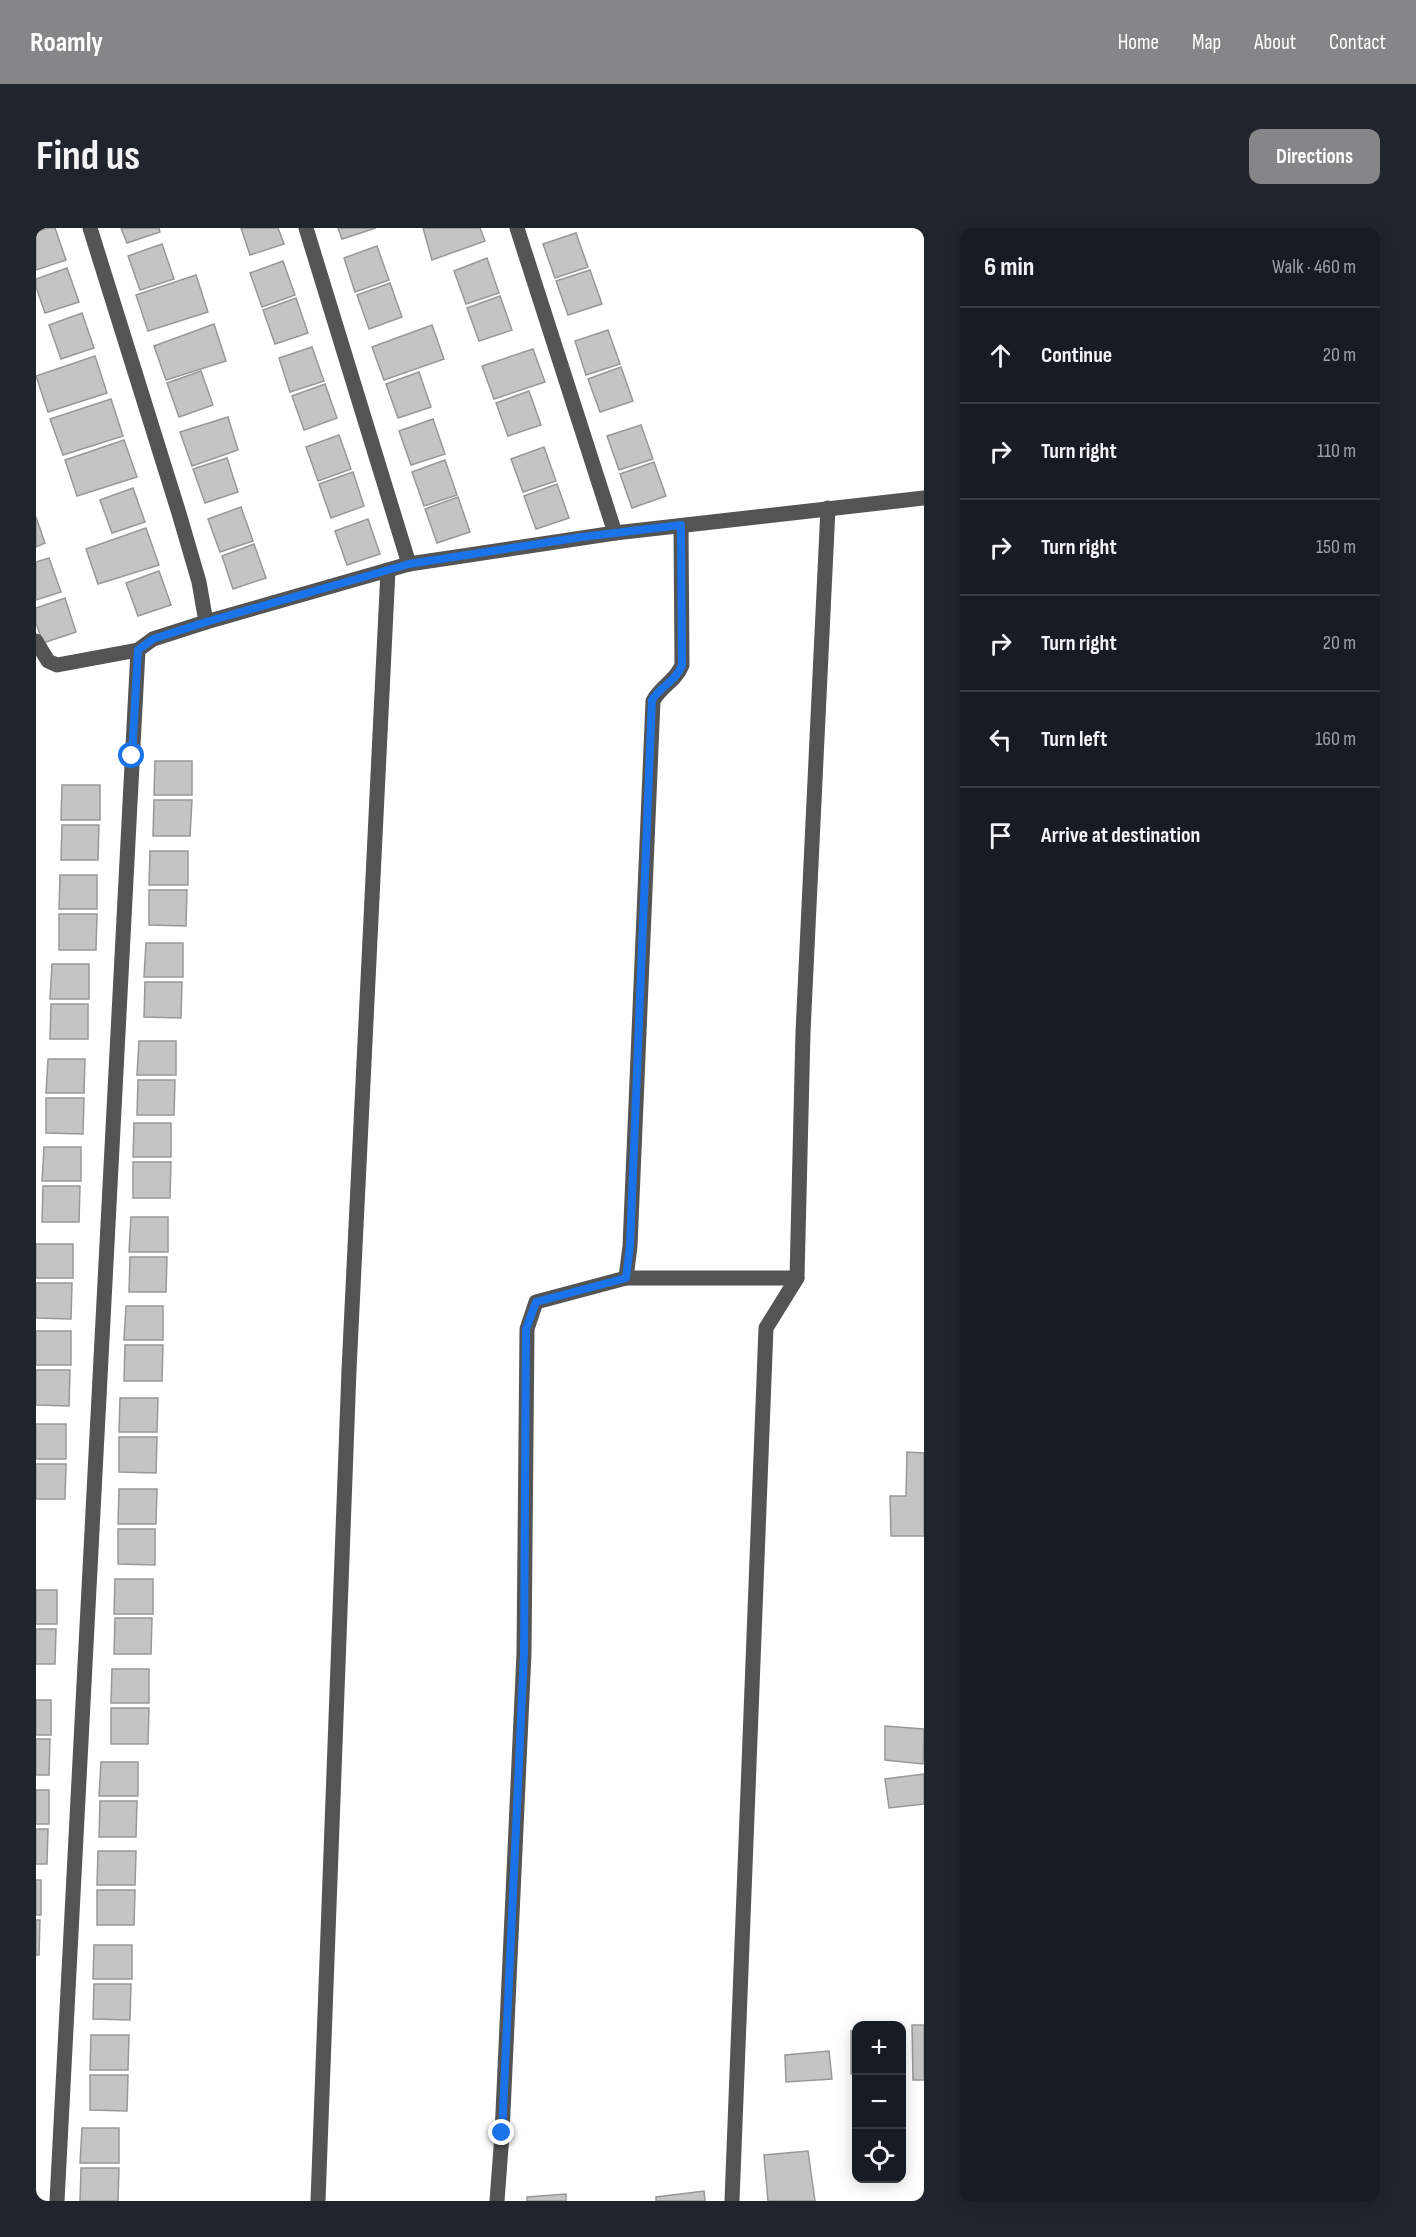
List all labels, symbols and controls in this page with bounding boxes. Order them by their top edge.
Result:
text: Roamly [30,26,103,59]
text: Home [1118,30,1159,55]
text: Map [1192,30,1221,55]
text: About [1254,30,1296,55]
text: Contact [1329,30,1386,55]
button: Directions [1249,129,1380,184]
text: Find us [36,131,140,182]
text: 6 min [984,252,1034,283]
text: Walk · 460 m [1272,255,1356,279]
icon: ahead [984,339,1017,372]
text: Continue [1041,342,1112,369]
text: 20 m [1323,343,1356,367]
icon: right [984,435,1017,468]
text: Turn right [1041,438,1117,465]
text: 110 m [1317,439,1356,463]
icon: right [984,531,1017,564]
text: Turn right [1041,534,1117,561]
text: 150 m [1316,535,1356,559]
icon: right [984,627,1017,660]
text: Turn right [1041,630,1117,657]
text: 20 m [1323,631,1356,655]
icon: left [984,723,1017,756]
text: Turn left [1041,726,1107,753]
text: 160 m [1315,727,1356,751]
route start [118,742,144,768]
icon: arrive [984,819,1017,852]
text: Arrive at destination [1041,822,1200,849]
map controls [852,2021,906,2183]
button: + [852,2021,906,2075]
button: − [852,2075,906,2129]
route end [488,2119,514,2145]
button: locate [852,2129,906,2183]

